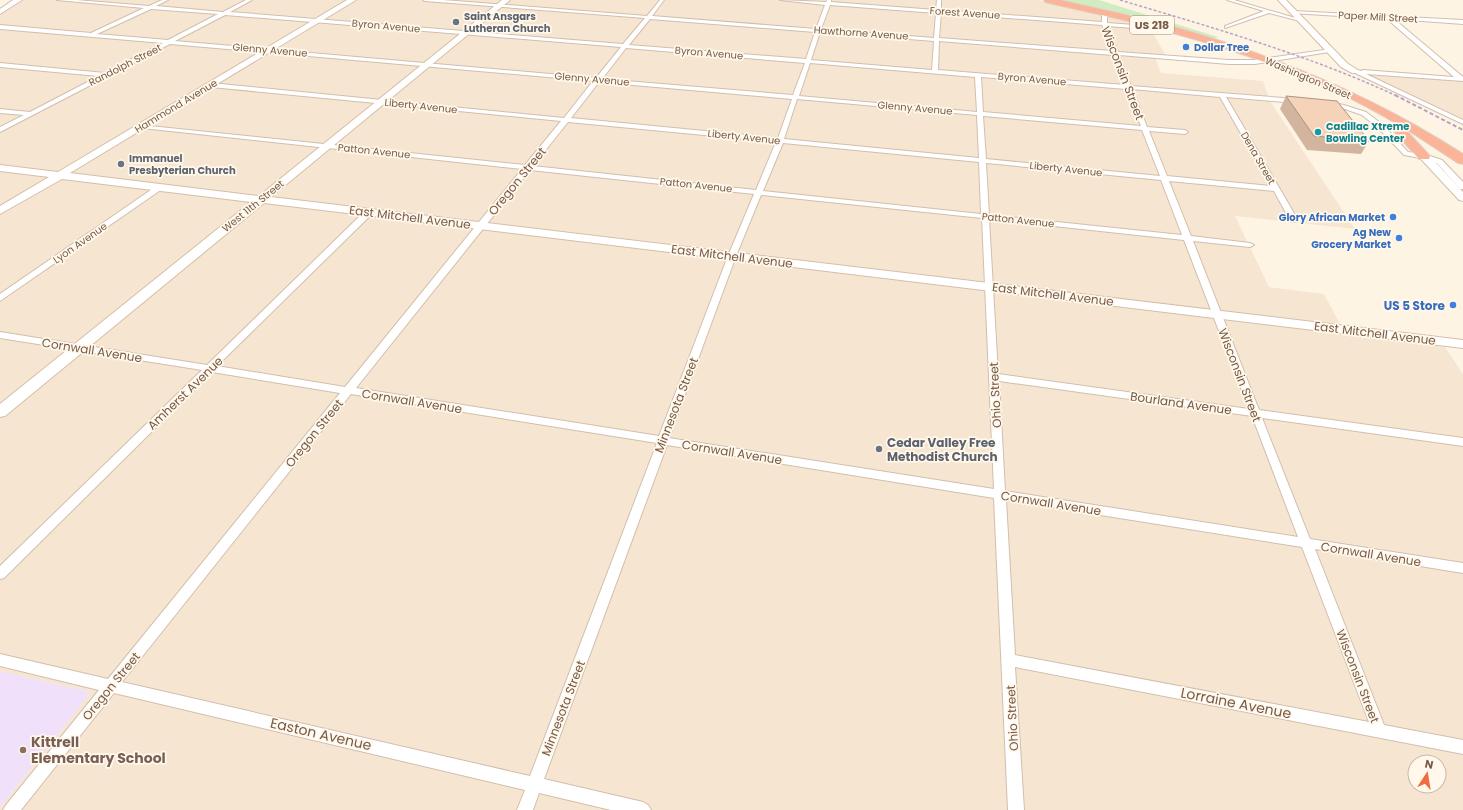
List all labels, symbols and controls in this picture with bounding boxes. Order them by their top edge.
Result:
street label: Forest Avenue [929,3,1001,23]
street label: Paper Mill Street [1338,7,1419,27]
place label: Saint Ansgars Lutheran Church [464,9,551,36]
street label: Byron Avenue [351,16,421,36]
road number: US 218 [1130,16,1174,34]
marker: Saint Ansgars Lutheran Church [451,17,461,27]
street label: Hawthorne Avenue [813,22,909,44]
street label: Wisconsin Street [1097,24,1149,122]
street label: Glenny Avenue [232,39,308,61]
street label: Randolph Street [86,40,164,90]
place label: Dollar Tree [1194,40,1249,55]
marker: Dollar Tree [1181,42,1191,52]
street label: Byron Avenue [674,43,744,63]
street label: Washington Street [1263,53,1354,103]
street label: Glenny Avenue [554,68,630,90]
street label: Byron Avenue [997,69,1067,89]
street label: Hammond Avenue [132,75,220,137]
street label: Liberty Avenue [384,95,458,117]
street label: Glenny Avenue [877,97,953,119]
place label: Cadillac Xtreme Bowling Center [1326,119,1409,146]
street label: Liberty Avenue [707,126,781,148]
marker: Cadillac Xtreme Bowling Center [1313,127,1323,137]
street label: Dena Street [1237,129,1279,187]
street label: Patton Avenue [337,140,411,162]
street label: Oregon Street [484,143,550,219]
place label: Immanuel Presbyterian Church [129,151,236,178]
street label: Liberty Avenue [1029,158,1103,180]
marker: Immanuel Presbyterian Church [116,159,126,169]
street label: Patton Avenue [659,174,733,196]
street label: West 11th Street [219,176,287,236]
street label: East Mitchell Avenue [348,201,472,233]
street label: Patton Avenue [981,209,1055,231]
place label: Glory African Market [1279,210,1385,225]
marker: Glory African Market [1388,212,1398,222]
street label: Lyon Avenue [50,219,110,267]
place label: Ag New Grocery Market [1311,225,1391,252]
marker: Ag New Grocery Market [1394,233,1404,243]
street label: East Mitchell Avenue [670,240,794,272]
street label: East Mitchell Avenue [991,278,1115,310]
place label: US 5 Store [1384,297,1446,314]
marker: US 5 Store [1448,300,1458,310]
street label: East Mitchell Avenue [1313,317,1437,349]
street label: Wisconsin Street [1214,326,1266,424]
street label: Cornwall Avenue [41,334,143,366]
street label: Amherst Avenue [144,353,226,433]
street label: Minnesota Street [650,355,702,455]
street label: Ohio Street [985,362,1005,428]
street label: Cornwall Avenue [361,385,463,417]
street label: Bourland Avenue [1129,387,1233,419]
street label: Oregon Street [281,395,347,471]
place label: Cedar Valley Free Methodist Church [887,434,998,465]
street label: Cornwall Avenue [681,436,783,468]
marker: Cedar Valley Free Methodist Church [874,444,884,454]
street label: Cornwall Avenue [1000,487,1102,519]
street label: Cornwall Avenue [1320,538,1422,570]
street label: Wisconsin Street [1332,627,1384,725]
street label: Oregon Street [78,648,144,724]
street label: Minnesota Street [537,658,589,758]
street label: Lorraine Avenue [1179,682,1293,724]
street label: Ohio Street [1002,685,1022,751]
street label: Easton Avenue [268,713,374,755]
place label: Kittrell Elementary School [31,732,166,768]
marker: Kittrell Elementary School [18,745,28,755]
north arrow [1407,754,1447,794]
text: N [1423,756,1435,773]

